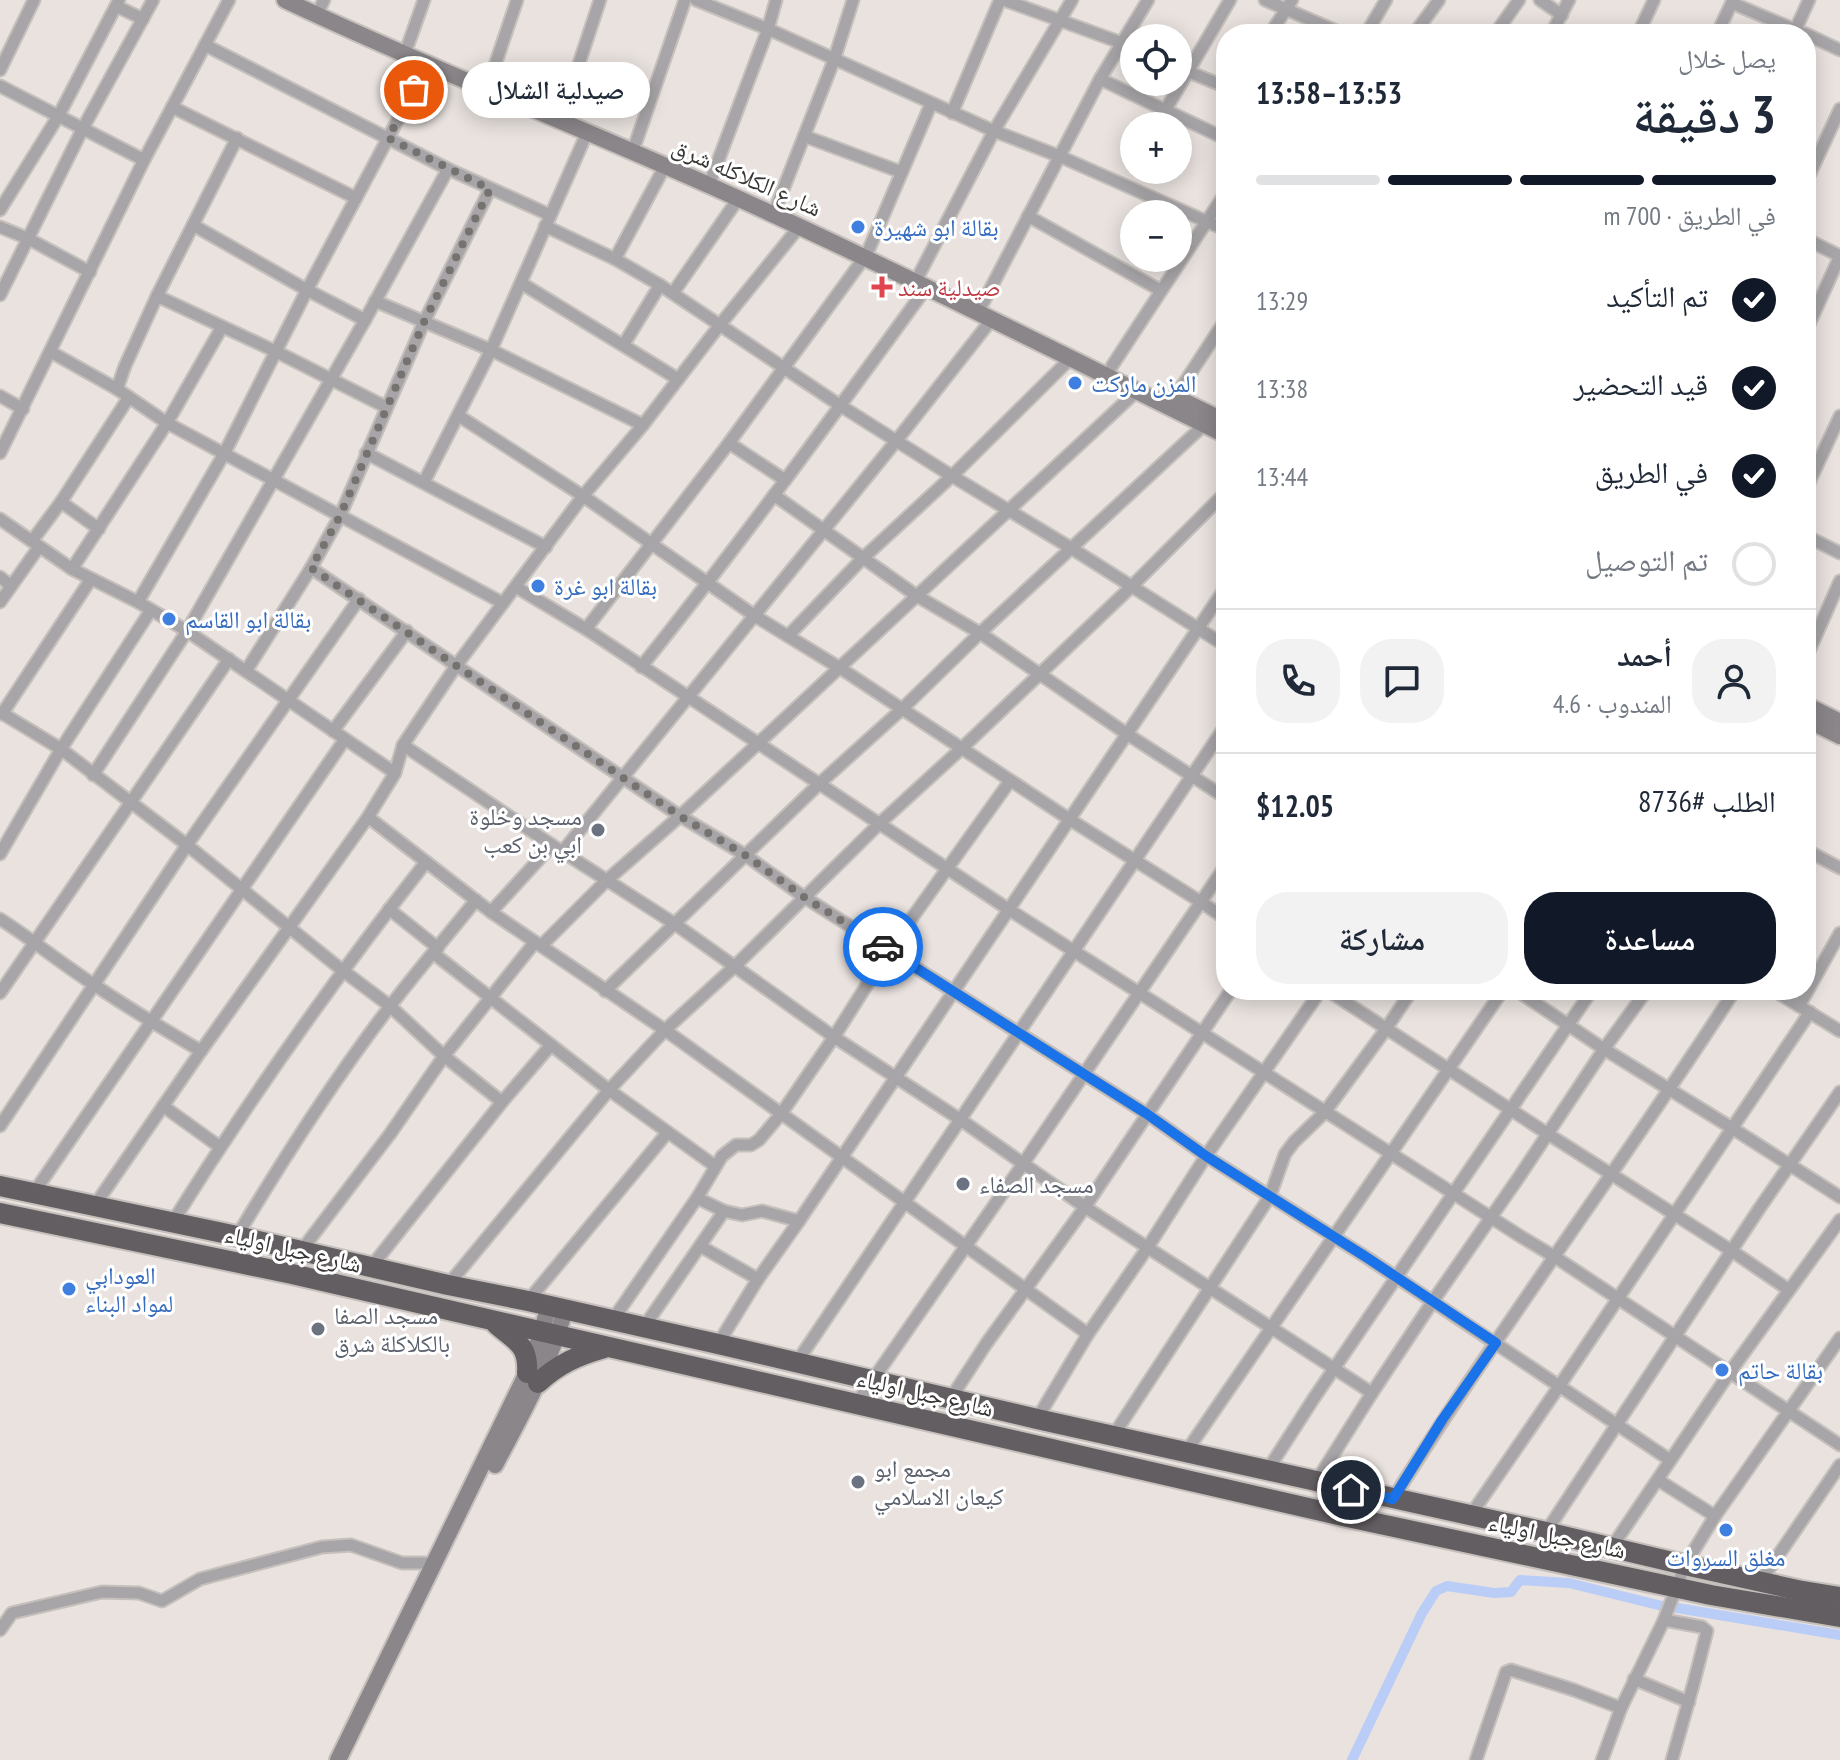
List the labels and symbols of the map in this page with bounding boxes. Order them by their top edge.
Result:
pin [380,56,448,124]
callout: صيدلية الشلال [462,62,650,118]
street label: شارع الكلاكله شرق [668,130,826,224]
place label: بقالة ابو شهيرة [874,212,999,243]
marker: بقالة ابو شهيرة [849,218,867,236]
place label: صيدلية سند [898,272,1001,303]
marker: صيدلية سند [873,278,891,296]
place label: المزن ماركت [1091,368,1196,399]
marker: المزن ماركت [1066,374,1084,392]
place label: بقالة ابو غرة [554,571,657,602]
marker: بقالة ابو غرة [529,577,547,595]
place label: بقالة ابو القاسم [185,604,311,636]
marker: بقالة ابو القاسم [160,610,178,628]
place label: مسجد وخلوة ابي بن كعب [469,801,582,864]
marker: مسجد وخلوة ابي بن كعب [589,821,607,839]
courier [843,907,923,987]
place label: مسجد الصفاء [979,1169,1094,1200]
marker: مسجد الصفاء [954,1175,972,1193]
street label: شارع جبل اولياء [222,1218,364,1280]
place label: العودابي لمواد البناء [85,1260,173,1319]
marker: العودابي لمواد البناء [60,1280,78,1298]
place label: مسجد الصفا بالكلاكلة شرق [334,1300,450,1359]
marker: مسجد الصفا بالكلاكلة شرق [309,1320,327,1338]
place label: بقالة حاتم [1738,1355,1823,1387]
marker: بقالة حاتم [1713,1361,1731,1379]
street label: شارع جبل اولياء [854,1362,996,1424]
place label: مجمع ابو كيعان الاسلامي [874,1453,1004,1516]
pin [1317,1456,1385,1524]
marker: مجمع ابو كيعان الاسلامي [849,1473,867,1491]
street label: شارع جبل اولياء [1486,1506,1628,1566]
marker: مغلق السروات [1717,1521,1735,1539]
place label: مغلق السروات [1666,1542,1786,1573]

